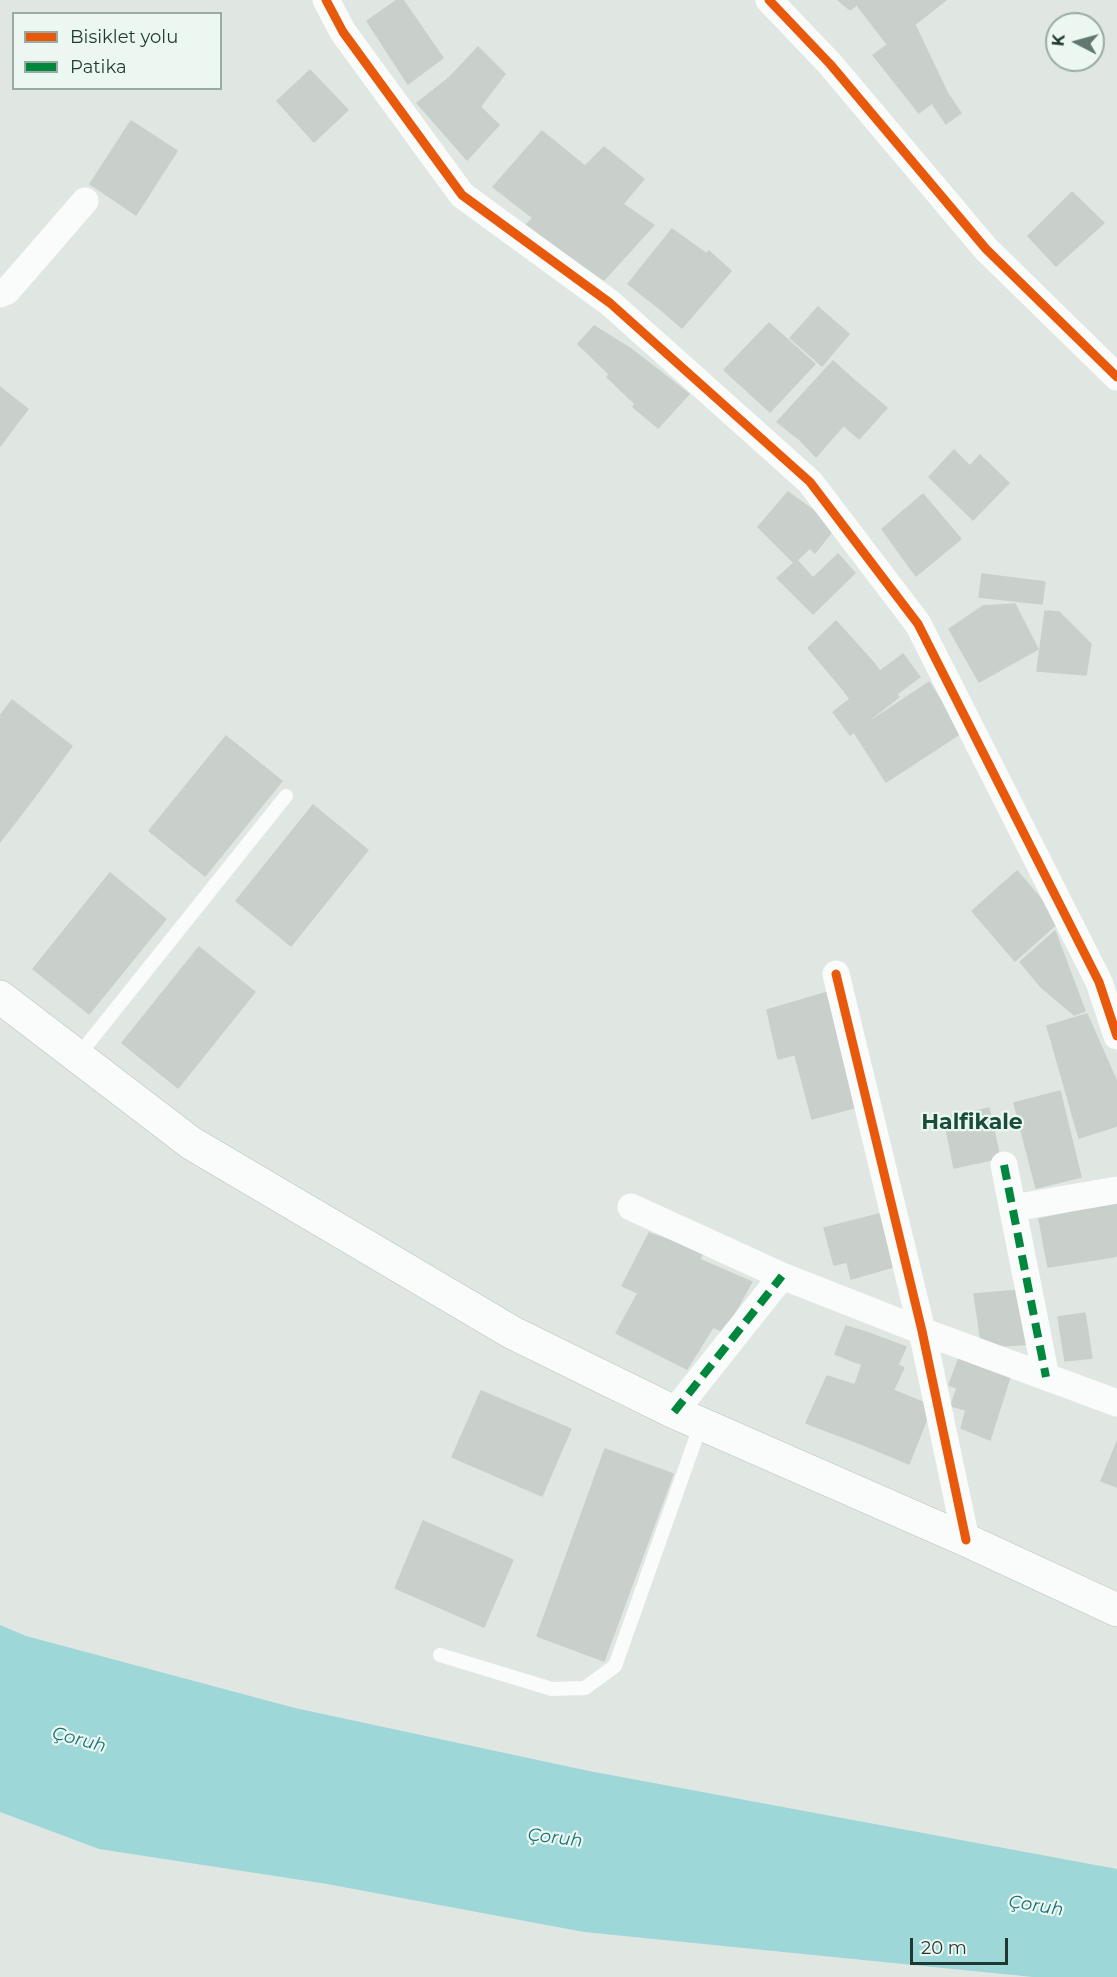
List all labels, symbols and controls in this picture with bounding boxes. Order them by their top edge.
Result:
legend [12,12,222,90]
north arrow [1045,12,1105,72]
text: Bisiklet yolu [70,26,178,48]
text: K [1049,33,1069,47]
text: Patika [70,56,127,78]
district label: Halfikale [921,1110,1023,1136]
water label: Çoruh [49,1722,109,1758]
water label: Çoruh [526,1824,584,1852]
water label: Çoruh [1007,1891,1065,1921]
scale bar [913,1926,1010,1964]
text: 20 m [921,1937,967,1959]

